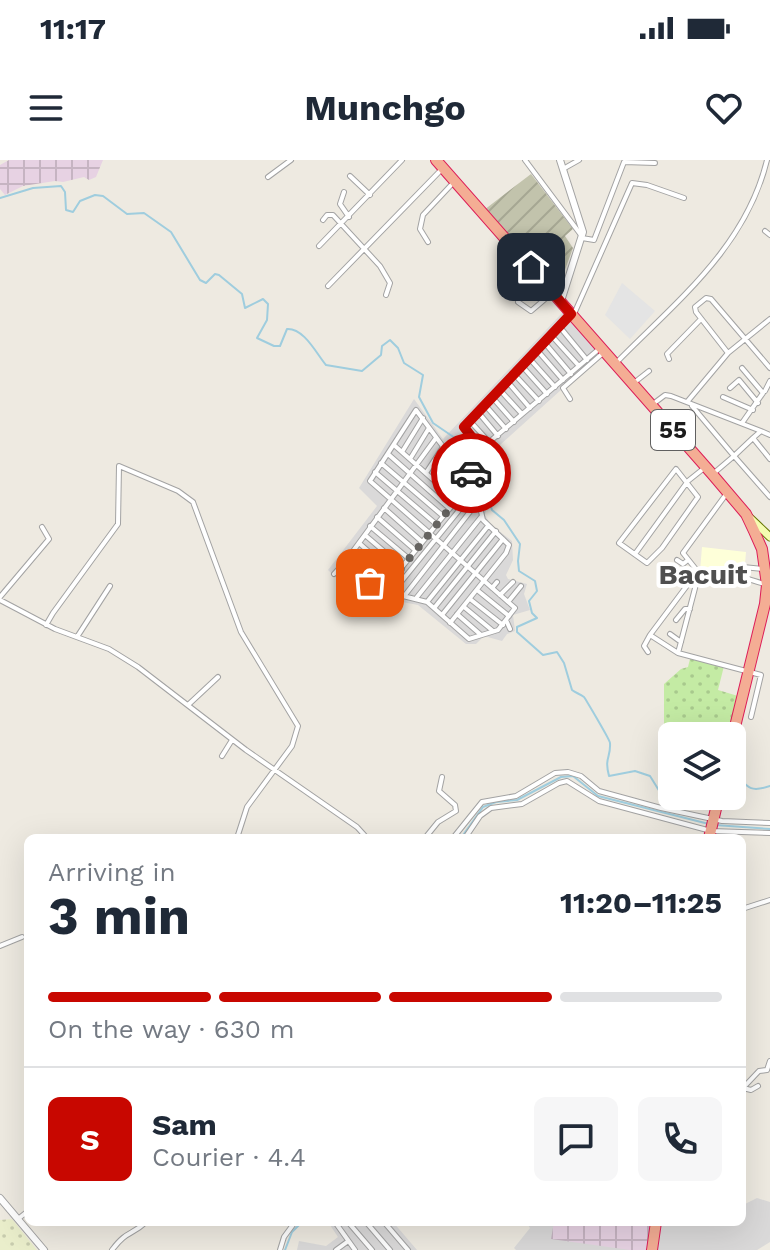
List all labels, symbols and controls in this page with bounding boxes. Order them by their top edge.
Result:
text: 11:17 [40,11,106,46]
icon: menu [24,86,68,130]
icon: heart [702,86,746,130]
text: Munchgo [304,87,466,129]
pin [497,233,565,301]
icon: home [509,245,553,289]
road number: 55 [651,410,695,450]
courier [431,433,511,513]
icon: car [449,451,493,495]
pin [336,549,404,617]
district label: Bacuit [659,558,747,591]
icon: bag [348,561,392,605]
map controls [658,722,746,810]
button: layers [658,722,746,810]
text: Arriving in [48,857,176,887]
text: 11:20–11:25 [560,885,722,920]
text: 3 min [48,886,190,947]
text: On the way · 630 m [48,1014,295,1044]
button: chat [534,1097,618,1181]
button: phone [638,1097,722,1181]
text: Sam [152,1107,217,1142]
text: S [80,1122,100,1157]
text: Courier · 4.4 [152,1142,306,1172]

